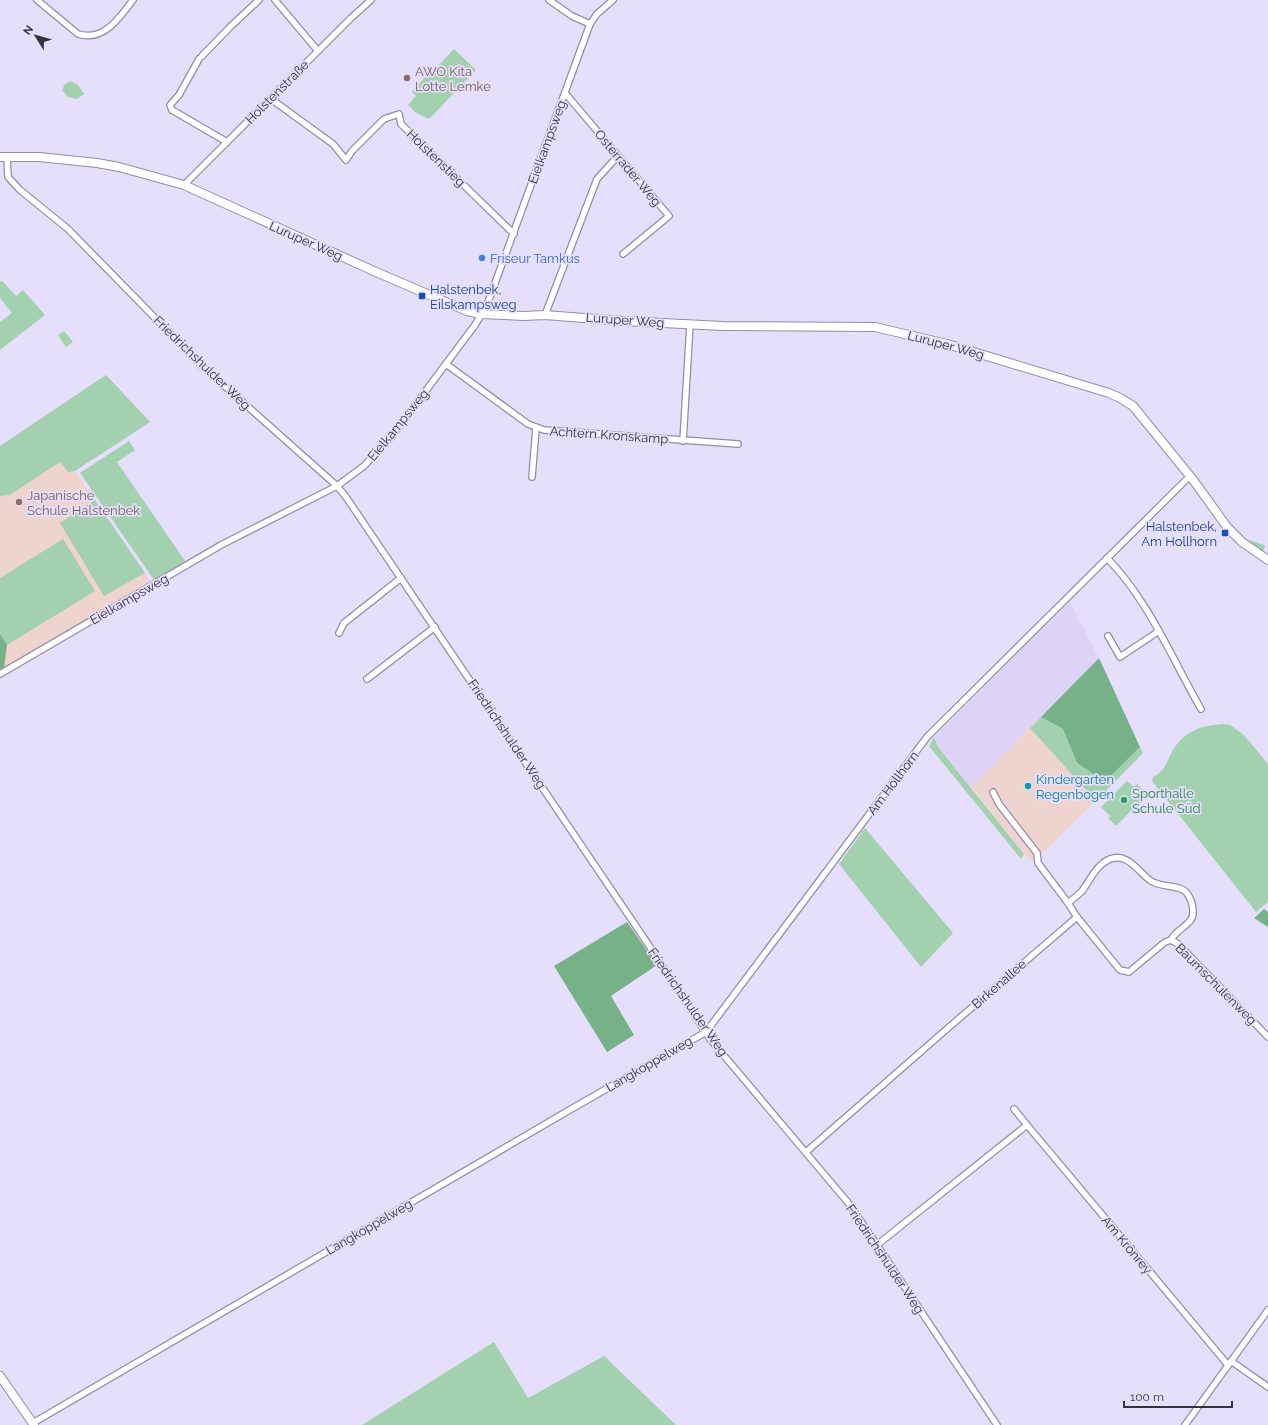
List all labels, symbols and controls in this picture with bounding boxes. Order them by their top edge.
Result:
north arrow [16,16,56,56]
text: N [21,23,36,38]
street label: Holstenstraße [242,57,312,127]
place label: AWO Kita Lotte Lemke [415,64,491,94]
marker: AWO Kita Lotte Lemke [402,73,412,83]
street label: Eielkampsweg [525,98,569,186]
street label: Holstenstieg [404,126,468,190]
street label: Osterrader Weg [592,127,664,209]
street label: Luruper Weg [267,218,345,264]
place label: Friseur Tamkus [490,251,580,266]
marker: Friseur Tamkus [477,253,487,263]
place label: Halstenbek, Eilskampsweg [430,282,517,312]
marker: Halstenbek, Eilskampsweg [417,291,427,301]
street label: Luruper Weg [585,310,665,330]
street label: Friedrichshulder Weg [150,313,254,413]
street label: Luruper Weg [906,328,986,362]
street label: Eielkampsweg [364,386,432,464]
street label: Achtern Kronskamp [549,423,669,447]
place label: Japanische Schule Halstenbek [27,488,140,518]
marker: Japanische Schule Halstenbek [14,497,24,507]
place label: Halstenbek, Am Hollhorn [1141,519,1217,549]
marker: Halstenbek, Am Hollhorn [1220,528,1230,538]
street label: Eielkampsweg [87,571,171,627]
street label: Friedrichshulder Weg [465,676,549,792]
street label: Am Hollhorn [864,748,922,818]
place label: Kindergarten Regenbogen [1036,772,1114,802]
marker: Kindergarten Regenbogen [1023,781,1033,791]
place label: Sporthalle Schule Süd [1132,786,1201,816]
marker: Sporthalle Schule Süd [1119,795,1129,805]
street label: Baumschulenweg [1172,940,1260,1028]
street label: Friedrichshulder Weg [645,945,731,1059]
street label: Birkenallee [969,956,1030,1012]
street label: Langkoppelweg [603,1033,695,1095]
street label: Langkoppelweg [323,1196,415,1258]
street label: Friedrichshulder Weg [843,1201,927,1317]
street label: Am Krönrey [1098,1213,1156,1277]
scale bar [1124,1383,1232,1409]
text: 100 m [1130,1390,1164,1404]

